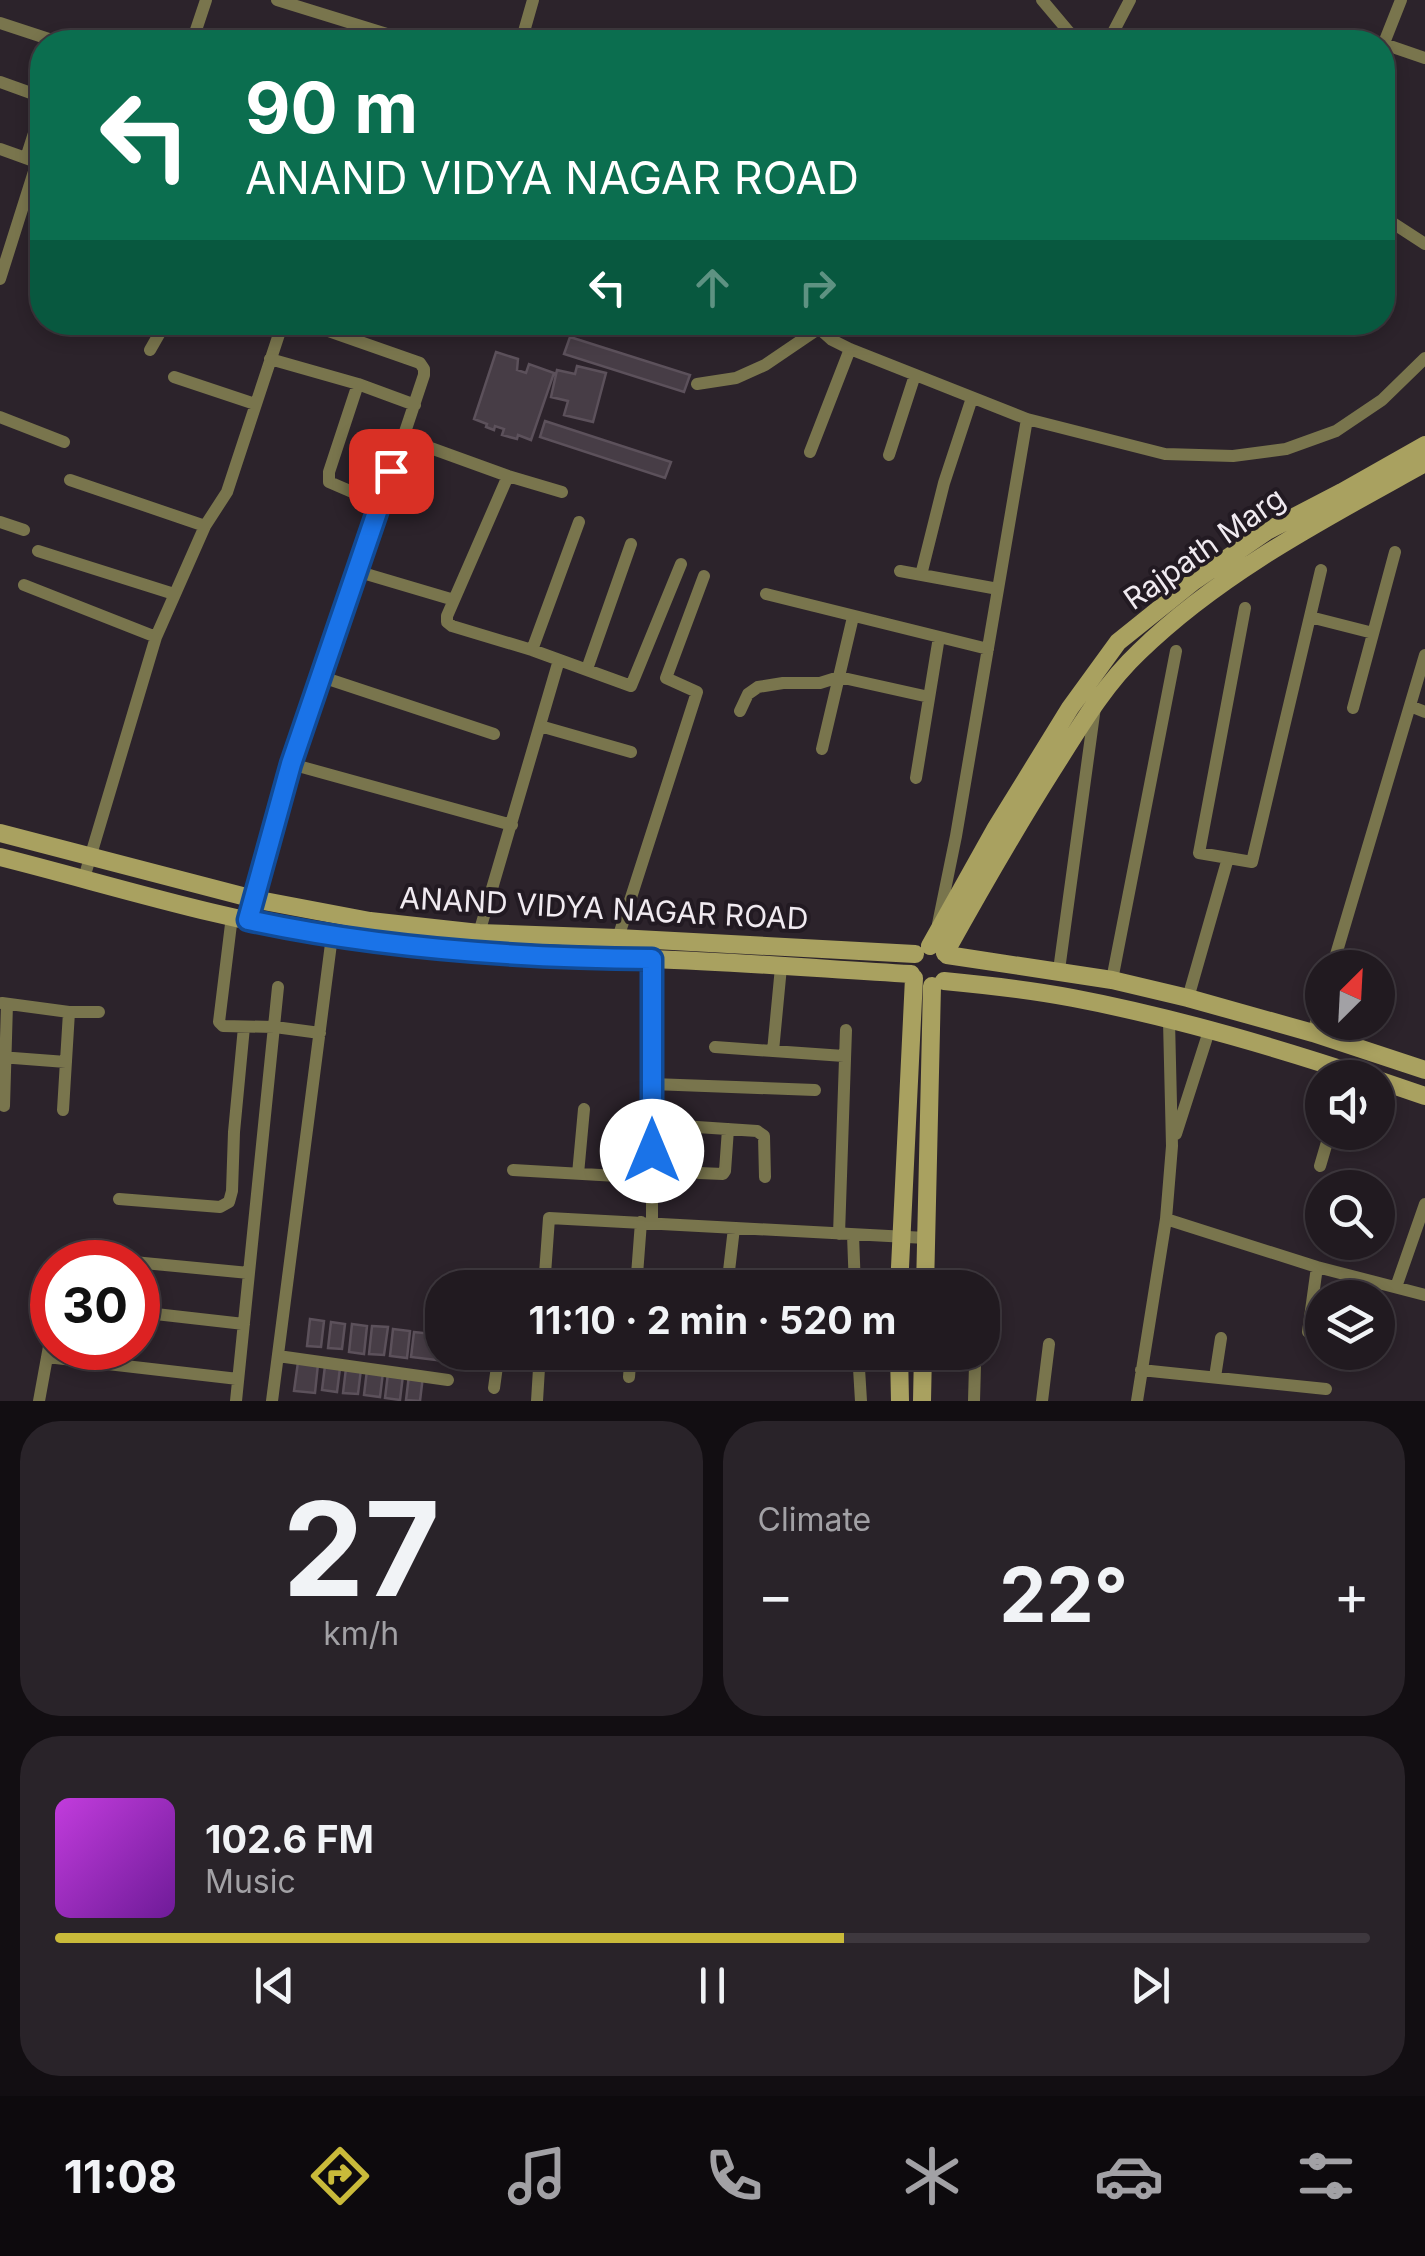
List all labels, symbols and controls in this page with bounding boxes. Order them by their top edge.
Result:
text: 90 m [245,65,418,150]
icon: left [80,70,210,200]
text: ANAND VIDYA NAGAR ROAD [245,150,859,205]
icon: left [580,260,635,315]
icon: ahead [685,260,740,315]
icon: right [790,260,845,315]
pin [349,429,434,514]
icon: arrive [364,444,419,499]
street label: Rajpath Marg [1117,479,1291,617]
street label: ANAND VIDYA NAGAR ROAD [399,879,809,937]
north arrow [1305,950,1395,1040]
map controls [1305,950,1395,1370]
button: sound [1305,1060,1395,1150]
position arrow [600,1099,704,1203]
button: search [1305,1170,1395,1260]
speed limit sign: 30 [30,1240,160,1370]
button: layers [1305,1280,1395,1370]
text: 11:10 · 2 min · 520 m [529,1297,896,1343]
text: 27 [283,1470,440,1627]
text: Climate [758,1500,871,1539]
text: 22° [999,1549,1128,1640]
text: − [758,1562,794,1628]
text: + [1334,1562,1370,1628]
text: km/h [323,1614,399,1653]
text: 102.6 FM [205,1816,374,1862]
text: Music [205,1862,296,1901]
icon: previous [247,1958,302,2013]
icon: pause [685,1958,740,2013]
icon: next [1123,1958,1178,2013]
icon: directions [305,2141,375,2211]
icon: music [502,2141,572,2211]
icon: phone [699,2141,769,2211]
icon: climate [897,2141,967,2211]
icon: car [1094,2141,1164,2211]
icon: filters [1291,2141,1361,2211]
text: 11:08 [64,2149,177,2204]

